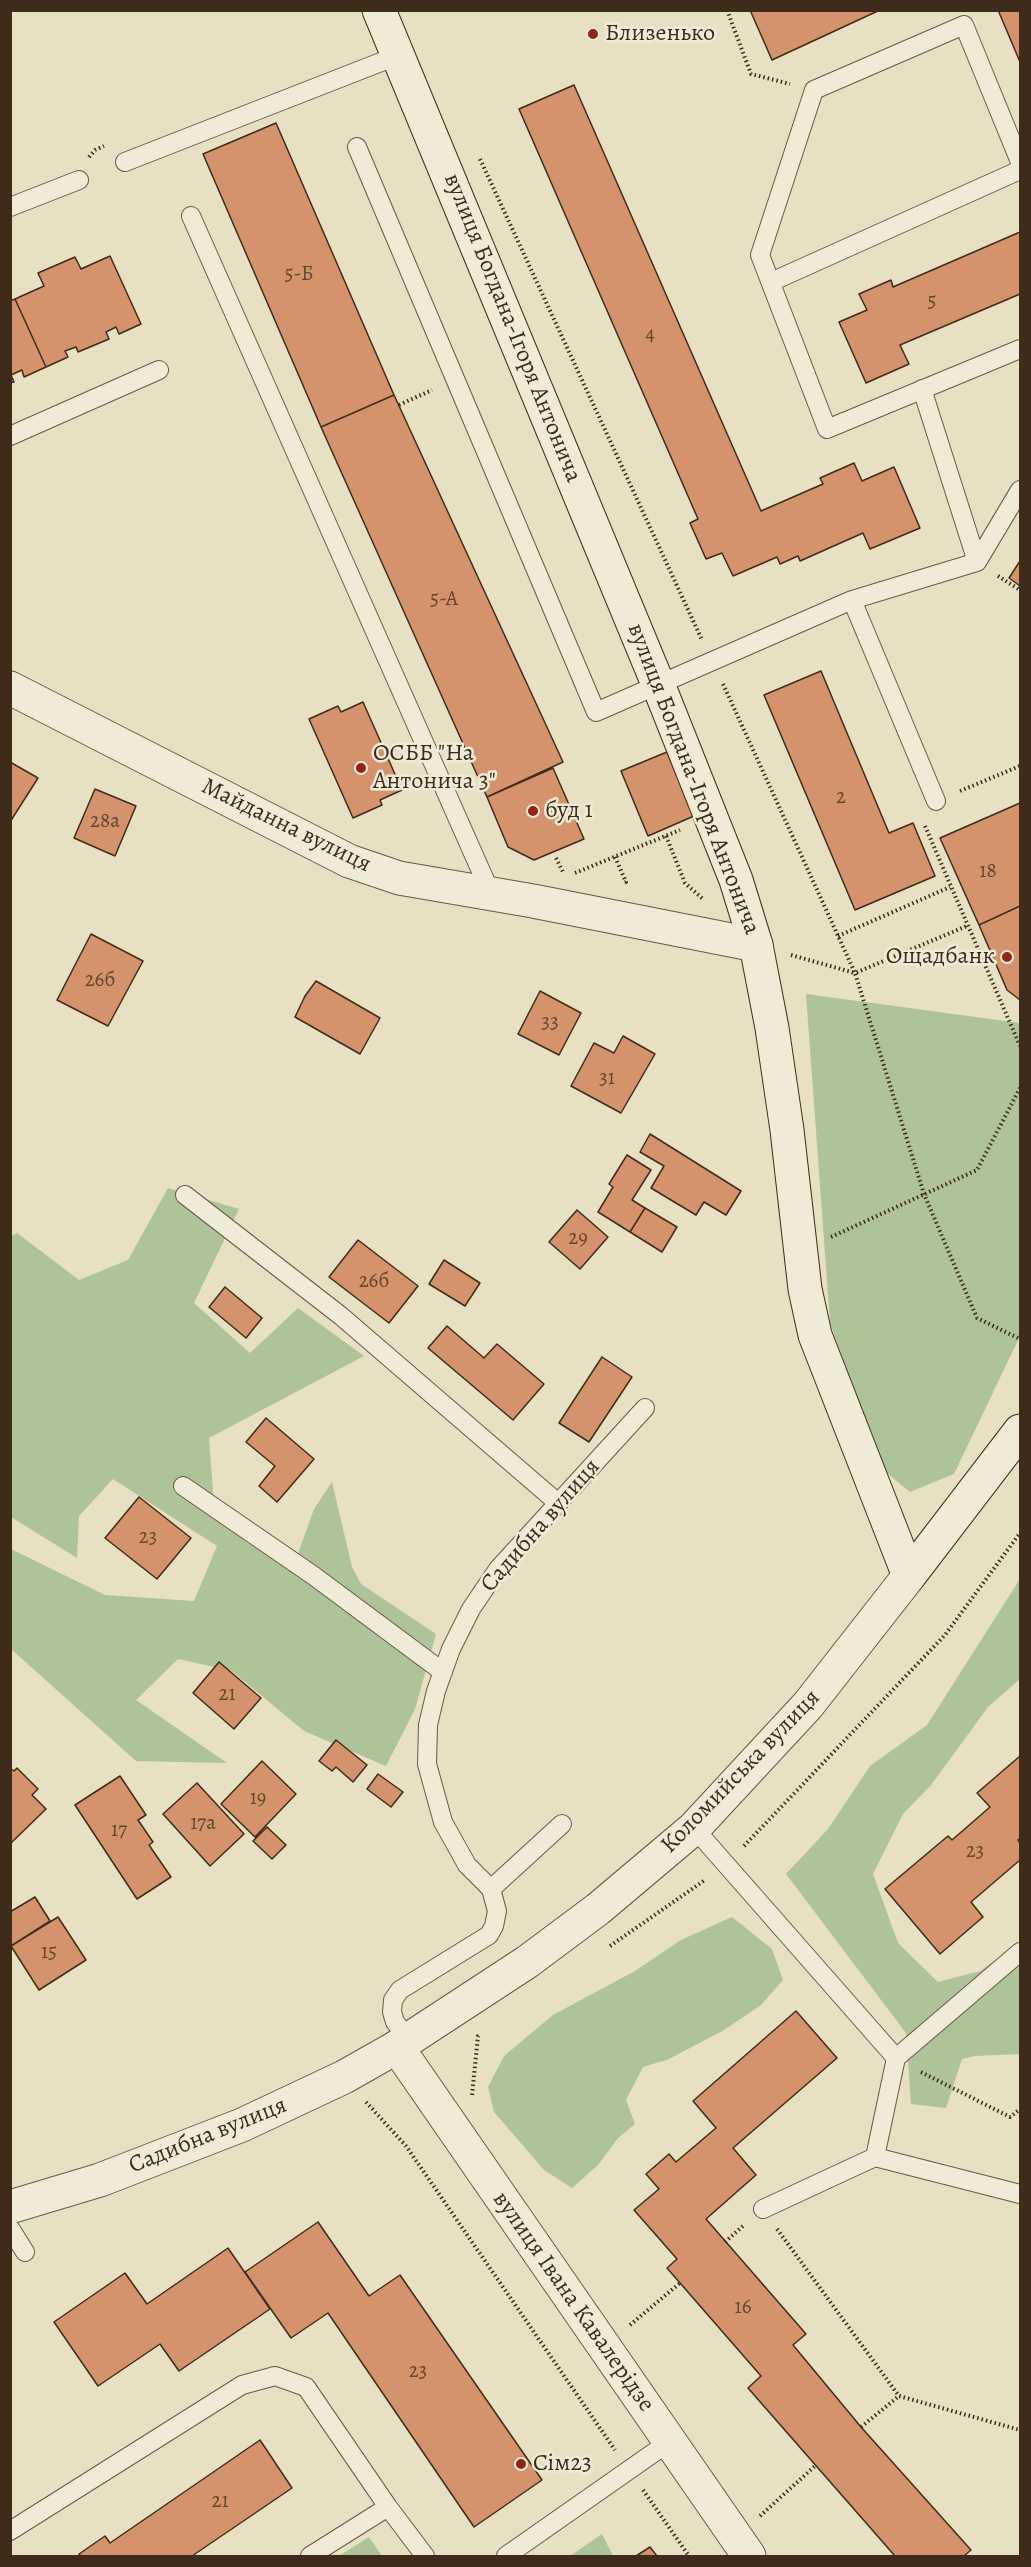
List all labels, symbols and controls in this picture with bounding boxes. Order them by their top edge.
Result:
place label: Близенько [605,20,715,48]
marker: Близенько [586,27,600,41]
street label: вулиця Богдана-Ігоря Антонича [437,169,587,487]
house number: 5-Б [285,262,313,288]
house number: 5 [927,289,937,315]
house number: 4 [645,322,655,348]
house number: 5-А [430,587,458,613]
street label: вулиця Богдана-Ігоря Антонича [620,619,766,939]
place label: ОСББ "На Антонича 3" [373,740,496,796]
marker: ОСББ "На Антонича 3" [354,761,368,775]
street label: Майданна вулиця [197,773,375,879]
house number: 2 [836,785,846,811]
place label: буд 1 [545,797,593,825]
marker: буд 1 [526,804,540,818]
house number: 28а [90,809,120,835]
house number: 18 [979,859,997,885]
place label: Ощадбанк [886,943,995,971]
marker: Ощадбанк [1000,950,1014,964]
house number: 26б [85,968,115,994]
house number: 33 [541,1010,559,1036]
house number: 31 [599,1066,615,1092]
house number: 29 [568,1226,588,1252]
house number: 26б [359,1269,389,1295]
street label: Садибна вулиця [475,1453,607,1599]
house number: 23 [139,1525,157,1551]
house number: 21 [218,1682,236,1708]
street label: Коломийська вулиця [655,1684,827,1860]
house number: 19 [250,1786,266,1812]
house number: 17а [190,1811,216,1837]
house number: 17 [111,1818,127,1844]
house number: 23 [966,1839,984,1865]
house number: 15 [41,1940,57,1966]
street label: Садибна вулиця [125,2091,291,2181]
street label: вулиця Івана Кавалерідзе [486,2186,660,2418]
house number: 16 [735,2295,751,2321]
house number: 23 [409,2359,427,2385]
place label: Сім23 [533,2450,592,2478]
marker: Сім23 [514,2457,528,2471]
house number: 21 [211,2489,229,2515]

